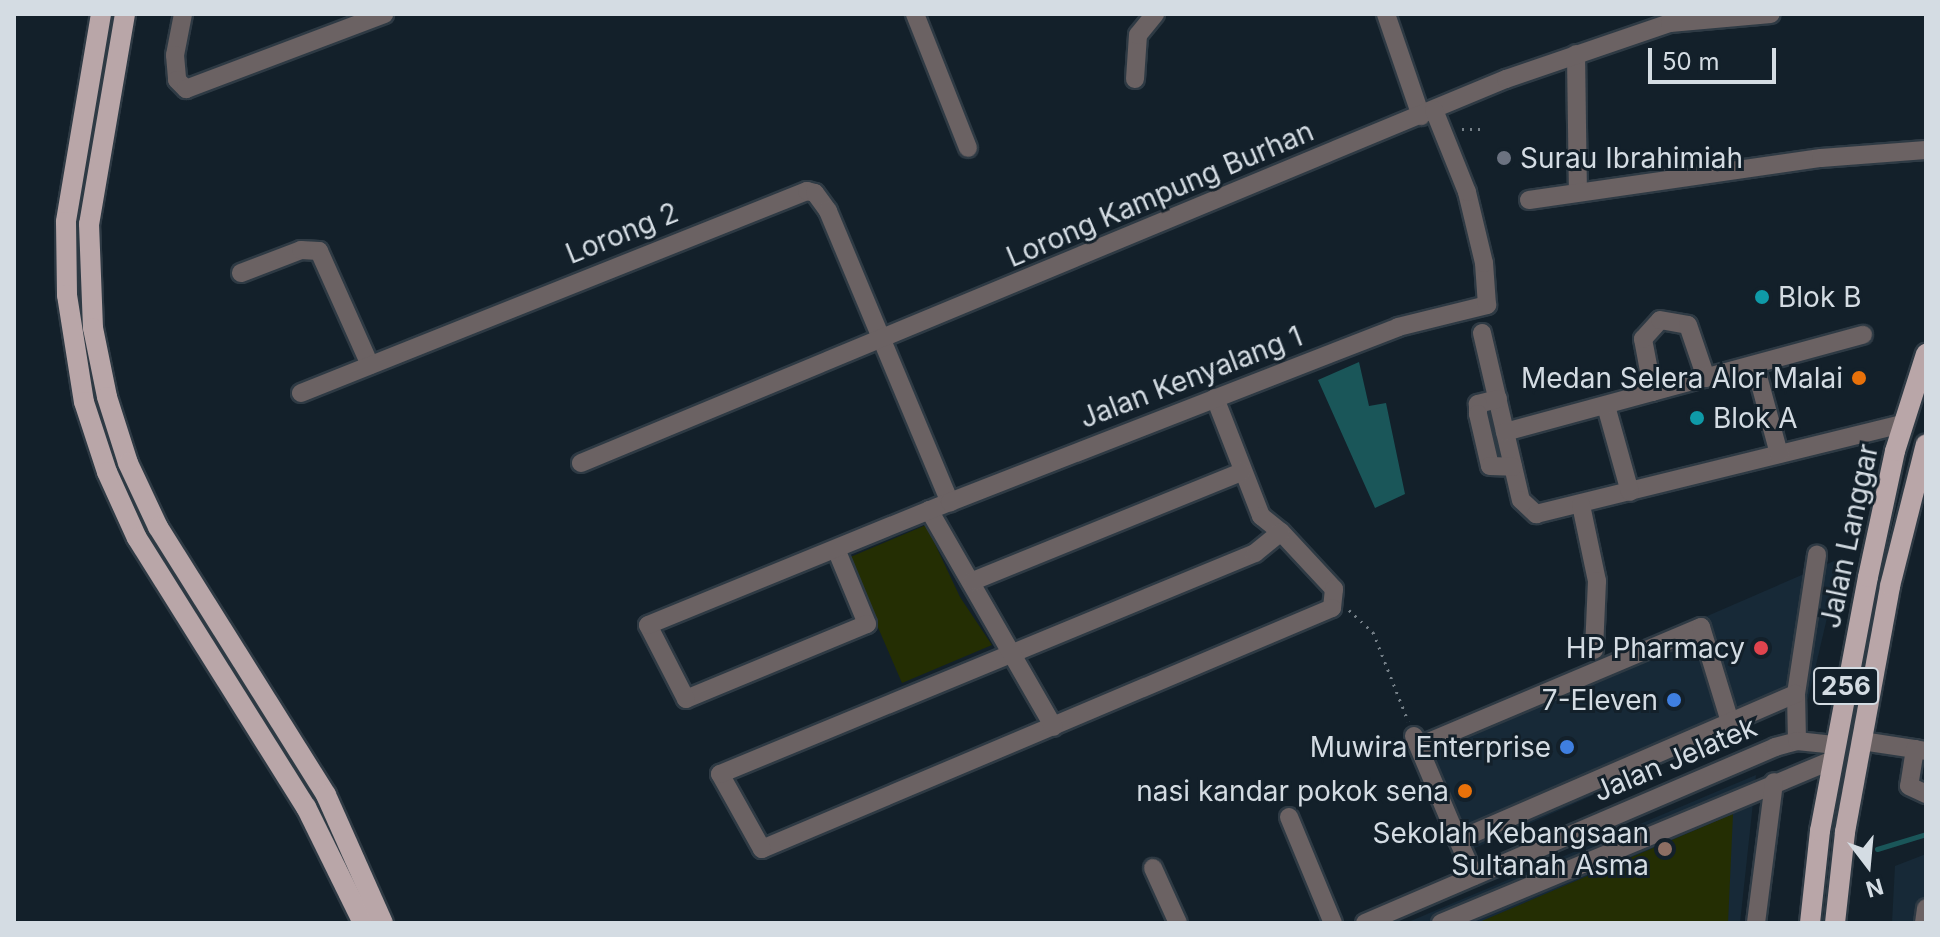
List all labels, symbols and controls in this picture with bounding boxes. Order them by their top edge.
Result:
scale bar [1652,32,1780,82]
text: 50 m [1662,47,1720,76]
street label: Lorong Kampung Burhan [1002,114,1318,274]
place label: Surau Ibrahimiah [1520,141,1743,175]
marker: Surau Ibrahimiah [1495,149,1513,167]
street label: Lorong 2 [561,195,683,271]
place label: Blok B [1778,280,1861,314]
marker: Blok B [1753,288,1771,306]
street label: Jalan Kenyalang 1 [1075,319,1307,435]
place label: Medan Selera Alor Malai [1521,361,1843,395]
marker: Medan Selera Alor Malai [1850,369,1868,387]
place label: Blok A [1713,401,1797,435]
marker: Blok A [1688,409,1706,427]
street label: Jalan Langgar [1813,441,1885,631]
place label: HP Pharmacy [1566,631,1745,665]
marker: HP Pharmacy [1752,639,1770,657]
road number: 256 [1812,664,1880,708]
place label: 7-Eleven [1542,683,1658,717]
marker: 7-Eleven [1665,691,1683,709]
street label: Jalan Jelatek [1588,710,1762,808]
place label: Muwira Enterprise [1310,730,1551,764]
marker: Muwira Enterprise [1558,738,1576,756]
place label: nasi kandar pokok sena [1136,774,1449,808]
marker: nasi kandar pokok sena [1456,782,1474,800]
place label: Sekolah Kebangsaan Sultanah Asma [1373,816,1649,882]
north arrow [1828,825,1908,905]
marker: Sekolah Kebangsaan Sultanah Asma [1656,840,1674,858]
text: N [1863,873,1886,903]

